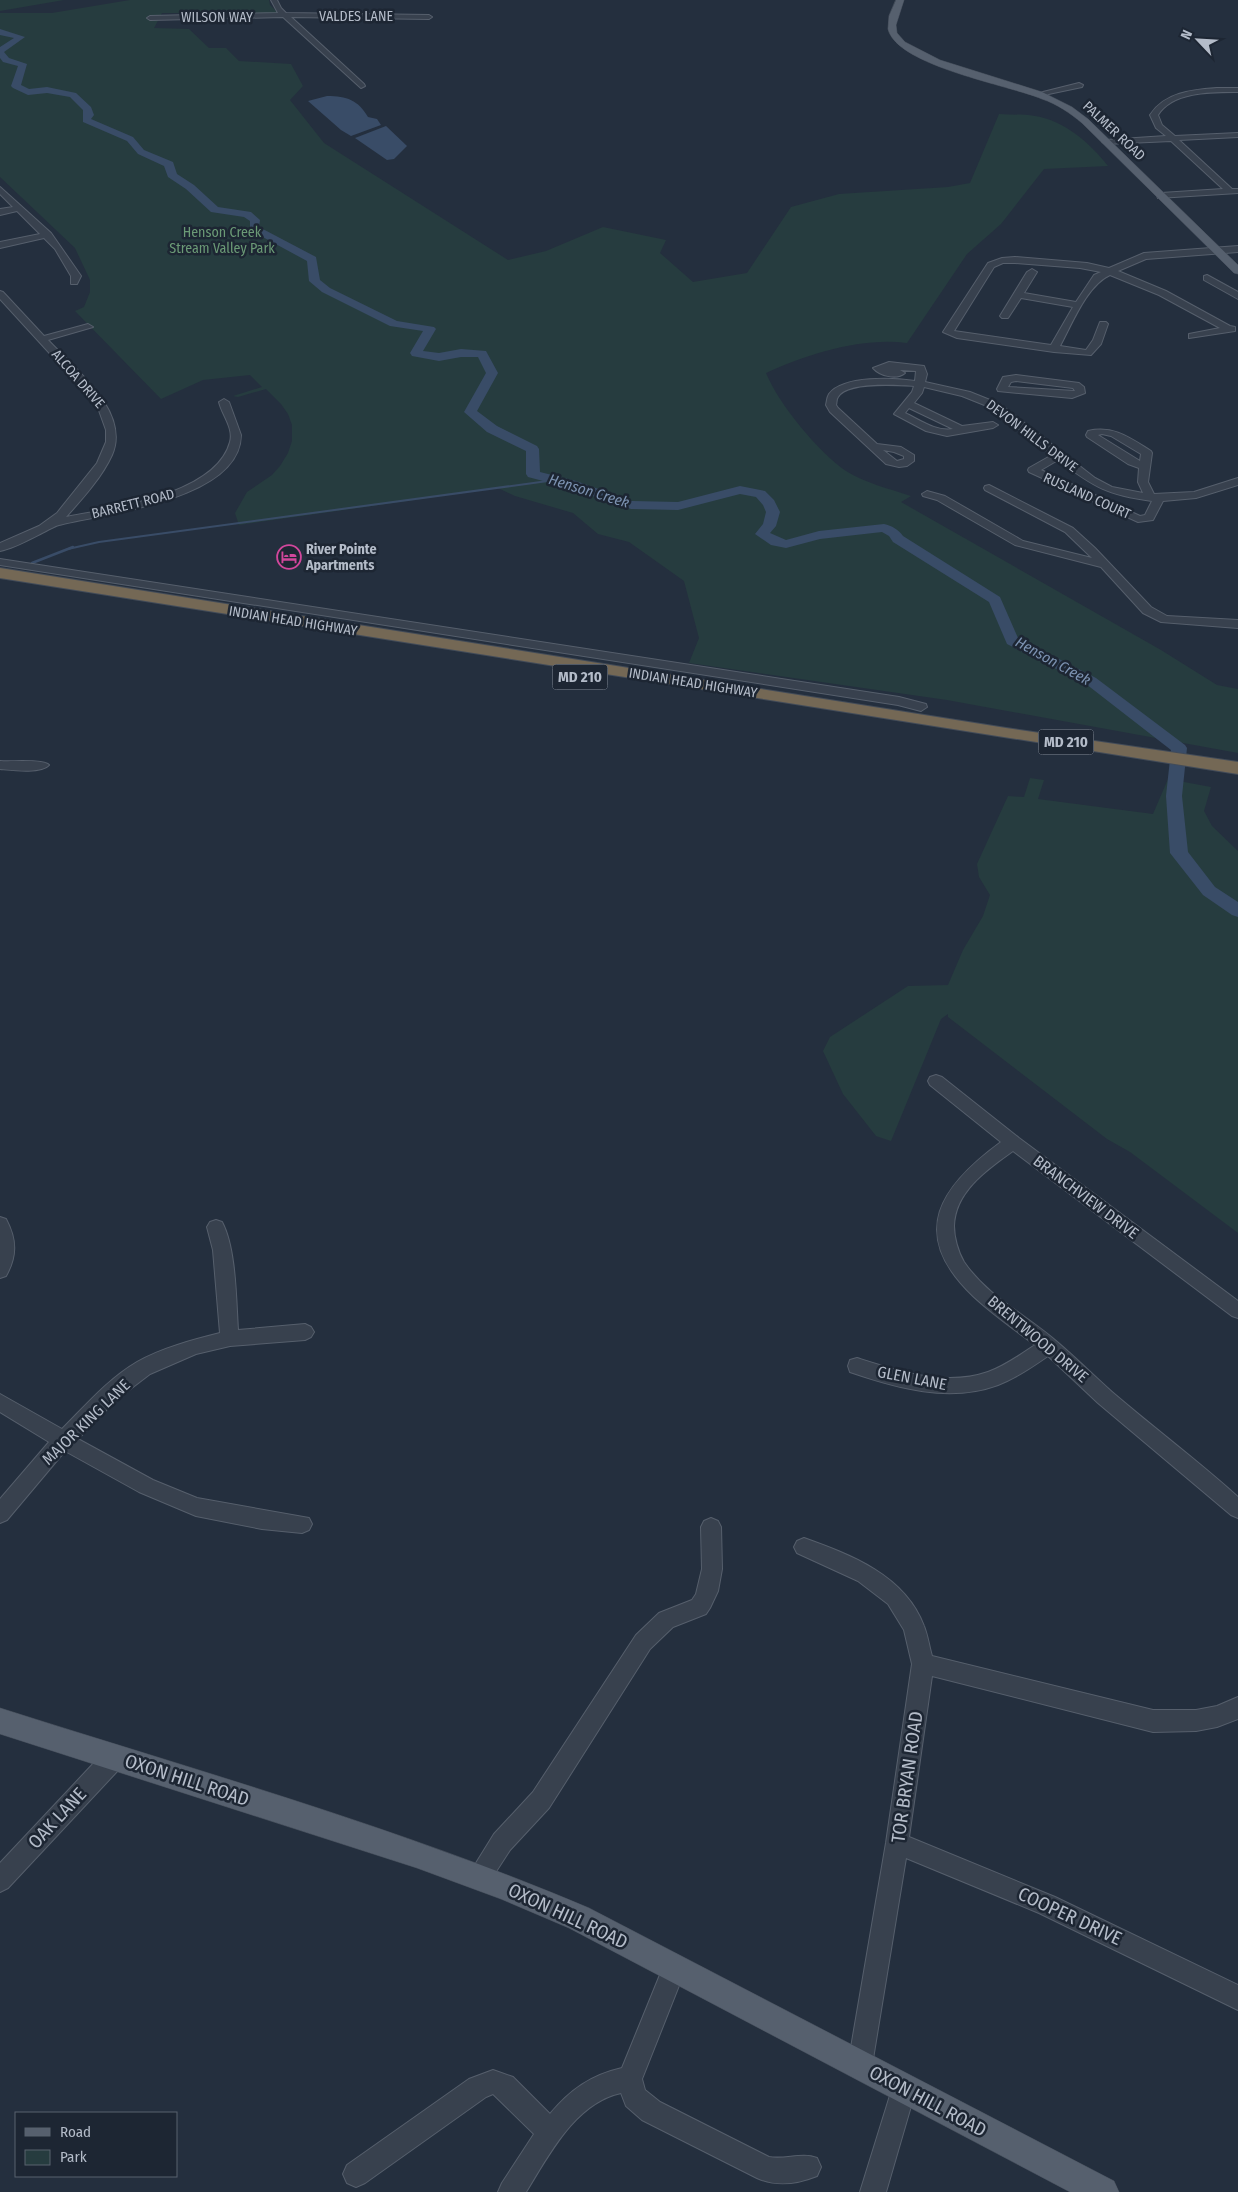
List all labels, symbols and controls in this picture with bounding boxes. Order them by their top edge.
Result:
street label: VALDES LANE [319,8,393,25]
street label: WILSON WAY [181,9,253,26]
north arrow [1173,15,1223,65]
text: N [1177,27,1196,42]
street label: PALMER ROAD [1079,98,1149,164]
park label: Henson Creek Stream Valley Park [169,224,275,257]
street label: ALCOA DRIVE [48,346,108,412]
street label: DEVON HILLS DRIVE [983,396,1081,476]
street label: RUSLAND COURT [1041,469,1134,523]
water label: Henson Creek [547,470,632,512]
street label: BARRETT ROAD [90,486,176,522]
place label: River Pointe Apartments [305,541,377,574]
hotel icon: River Pointe Apartments [276,544,302,570]
street label: INDIAN HEAD HIGHWAY [228,602,358,640]
water label: Henson Creek [1012,633,1094,689]
road number: MD 210 [552,664,608,690]
street label: INDIAN HEAD HIGHWAY [628,664,758,702]
road number: MD 210 [1038,730,1094,754]
street label: BRANCHVIEW DRIVE [1030,1151,1142,1243]
street label: BRENTWOOD DRIVE [984,1292,1092,1386]
street label: GLEN LANE [876,1362,948,1394]
street label: MAJOR KING LANE [38,1375,134,1469]
street label: TOR BRYAN ROAD [886,1710,928,1844]
street label: OXON HILL ROAD [122,1749,252,1811]
street label: OAK LANE [23,1783,91,1853]
street label: OXON HILL ROAD [505,1878,631,1954]
street label: COOPER DRIVE [1014,1882,1126,1950]
street label: OXON HILL ROAD [865,2060,991,2142]
legend [15,2112,178,2177]
text: Road [60,2123,91,2141]
text: Park [60,2148,87,2166]

